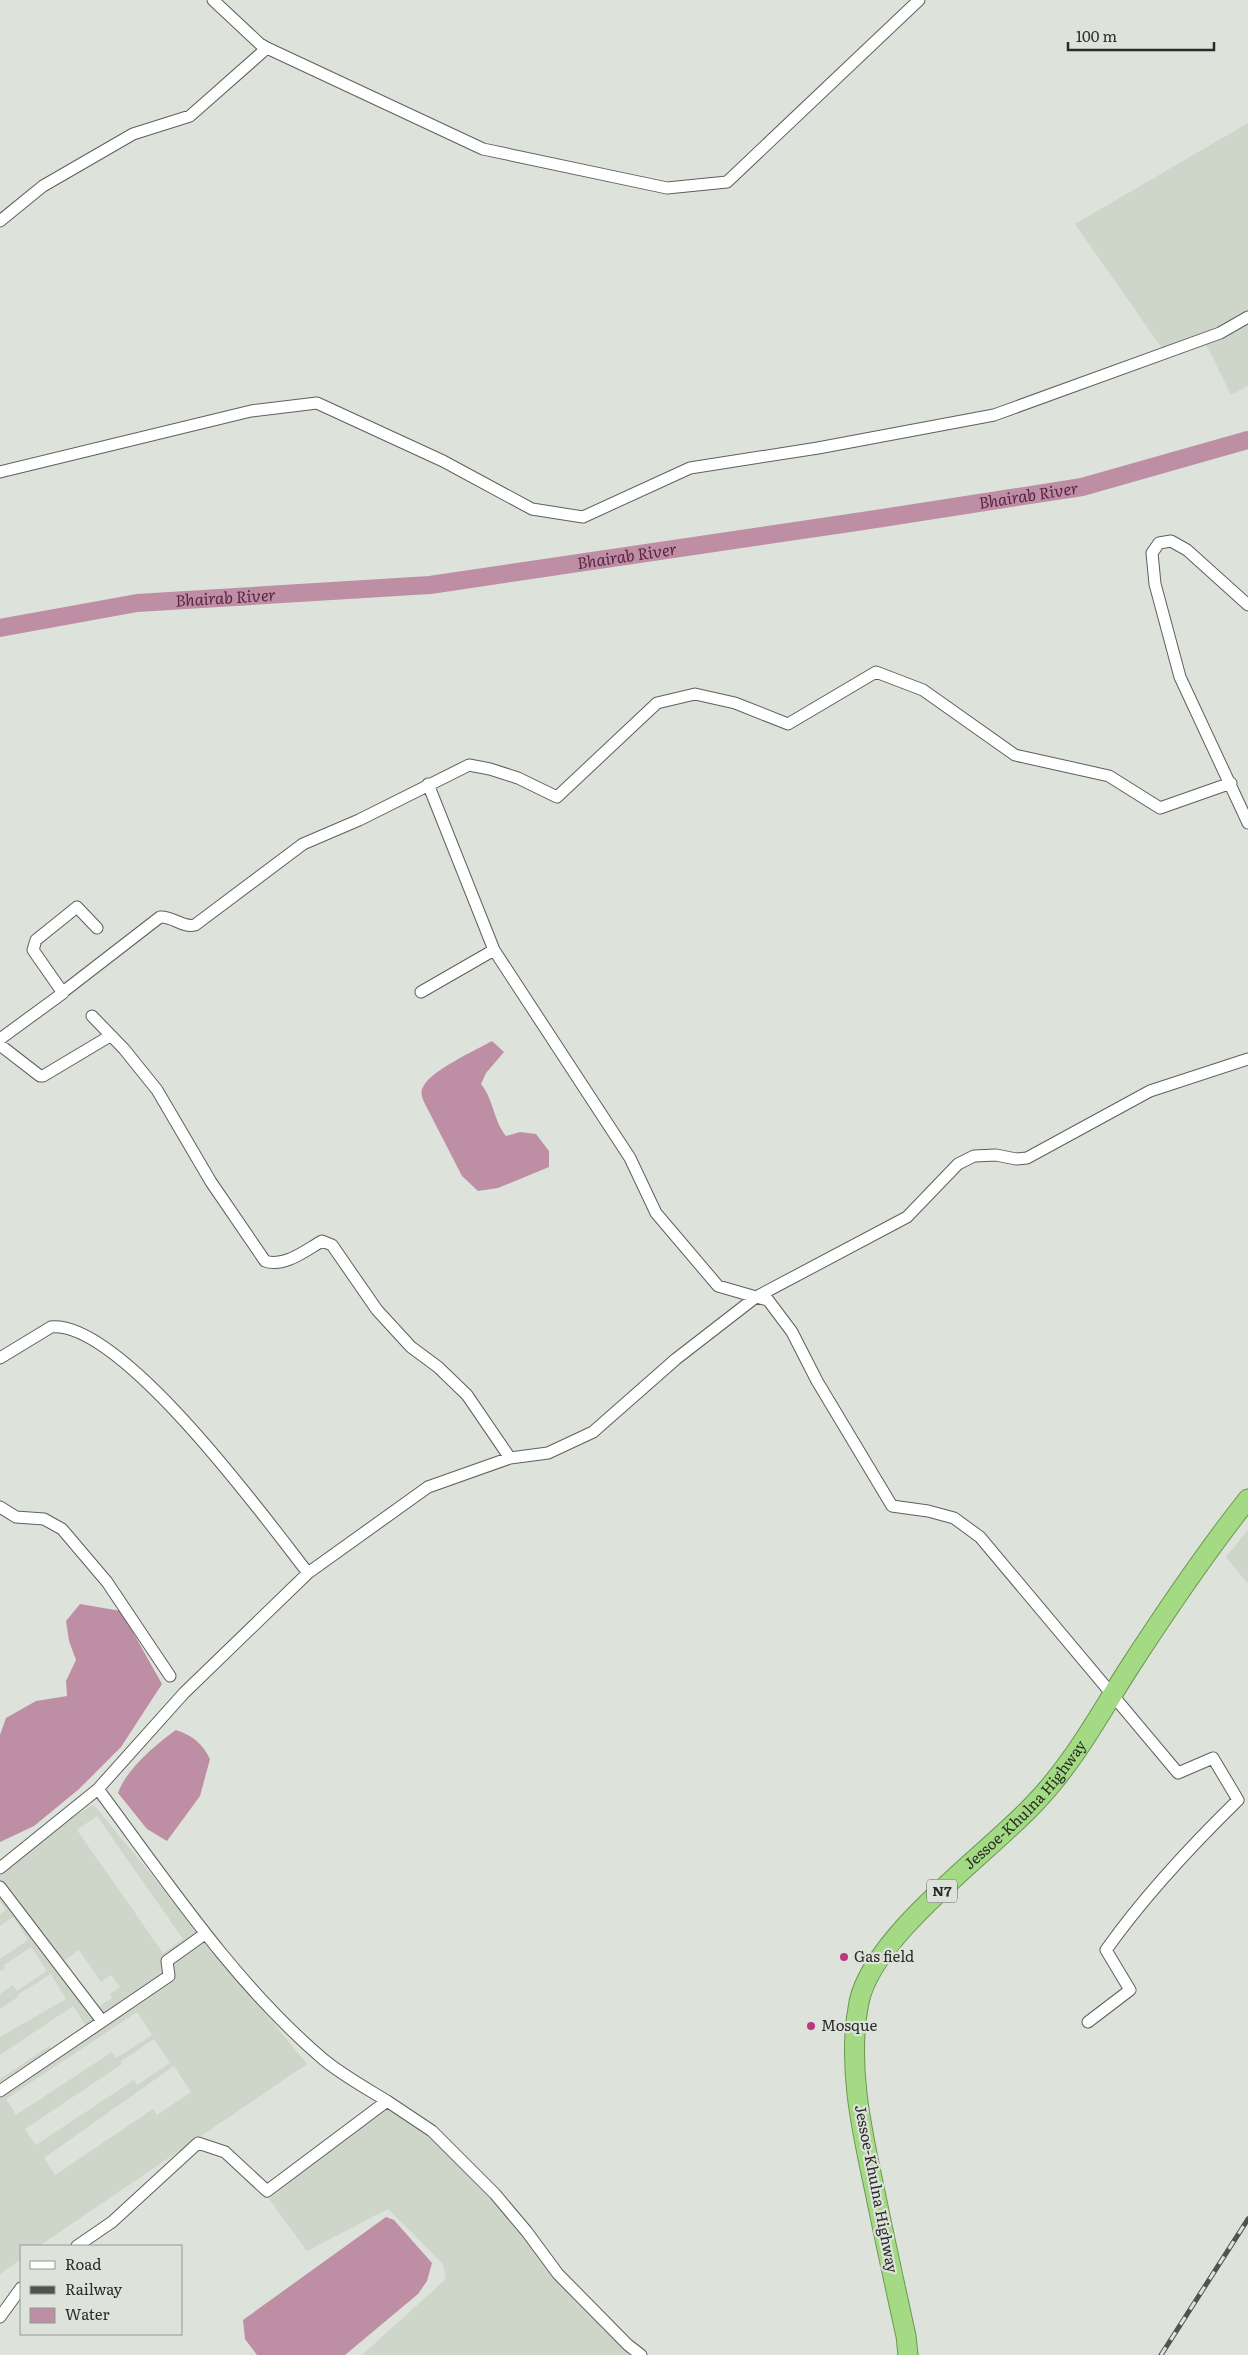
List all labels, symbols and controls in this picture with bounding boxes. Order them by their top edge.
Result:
scale bar [1068,20,1214,52]
text: 100 m [1076,24,1117,47]
water label: Bhairab River [977,475,1080,514]
water label: Bhairab River [575,536,678,574]
water label: Bhairab River [175,581,277,612]
street label: Jessoe-Khulna Highway [958,1735,1091,1874]
road number: N7 [927,1880,957,1902]
place label: Gas field [854,1944,914,1967]
marker: Gas field [838,1951,850,1963]
place label: Mosque [821,2013,877,2036]
marker: Mosque [805,2020,817,2032]
street label: Jessoe-Khulna Highway [850,2103,905,2275]
legend [20,2245,182,2335]
text: Road [65,2252,101,2275]
text: Railway [65,2277,123,2300]
text: Water [65,2302,110,2325]

